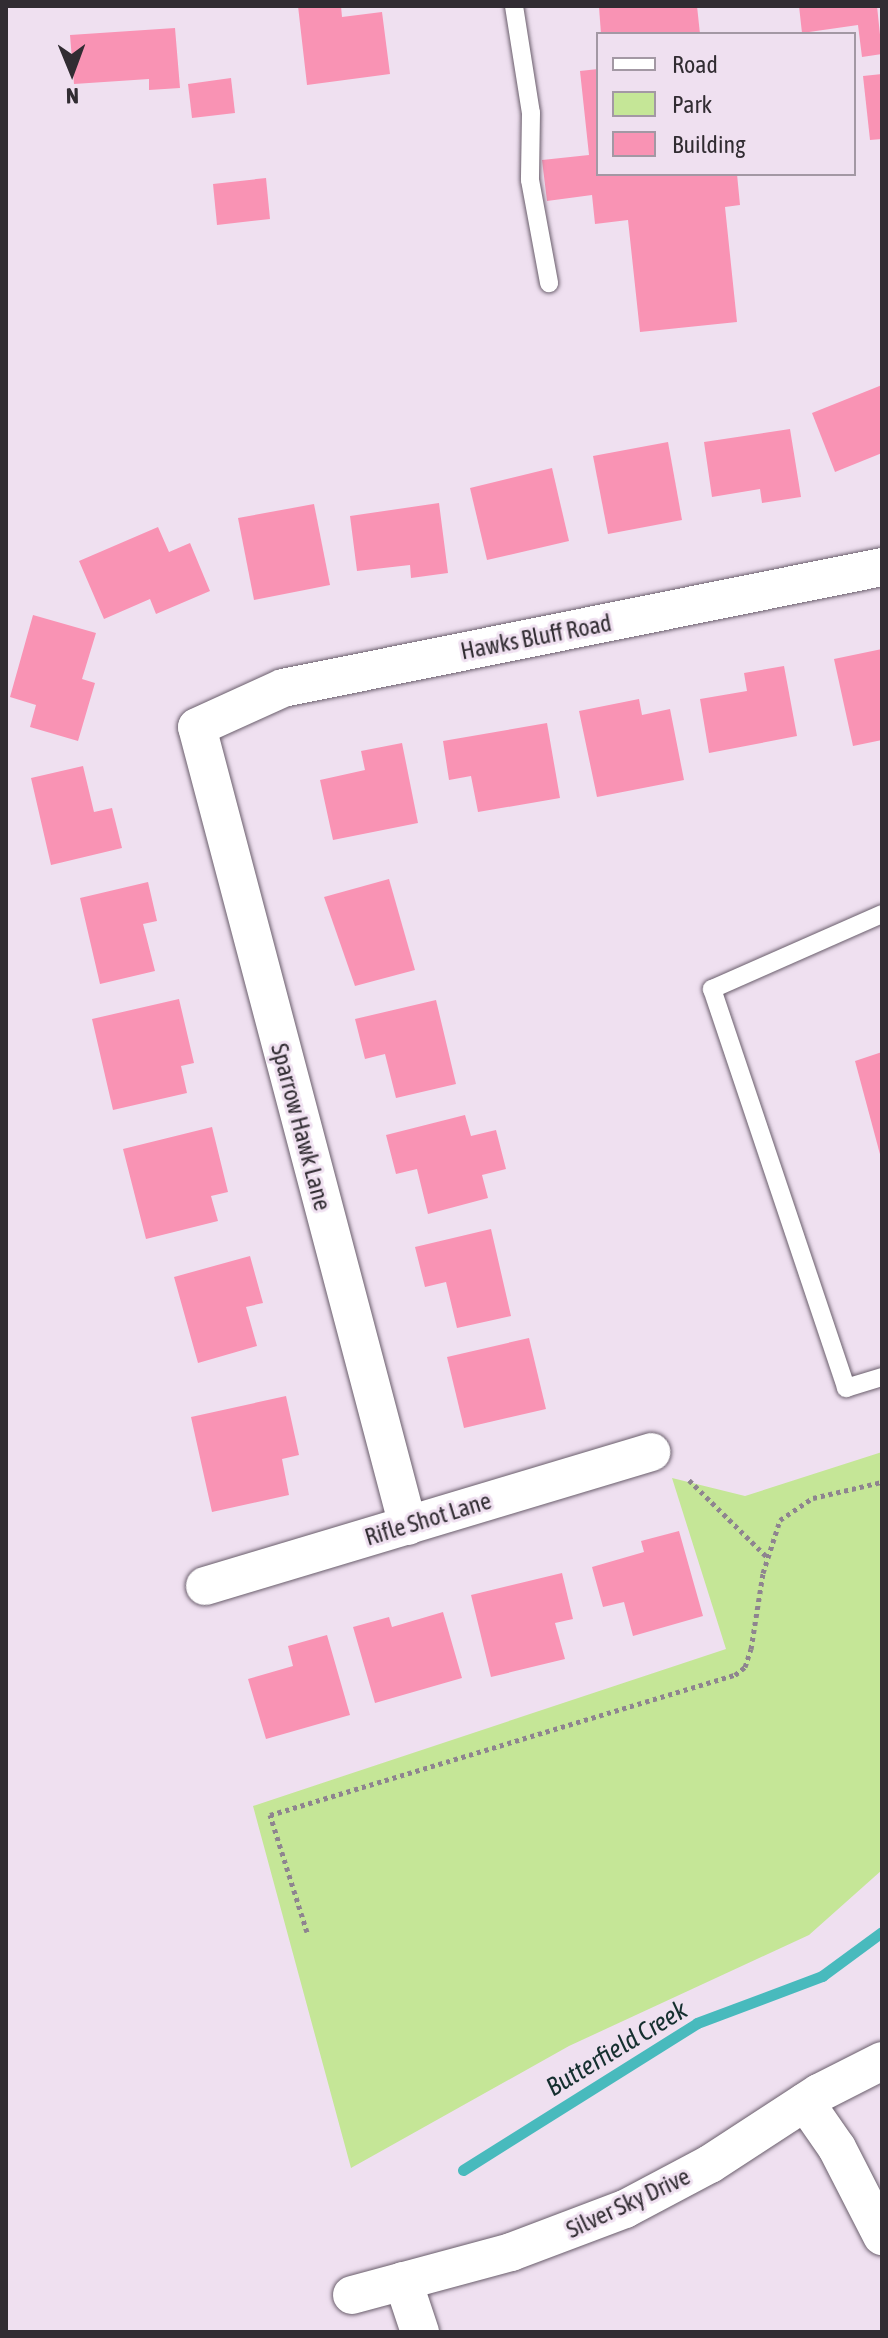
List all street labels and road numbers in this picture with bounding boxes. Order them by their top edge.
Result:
street label: Hawks Bluff Road [458,608,614,666]
street label: Sparrow Hawk Lane [265,1040,337,1214]
street label: Rifle Shot Lane [361,1486,495,1552]
street label: Silver Sky Drive [562,2162,694,2244]

